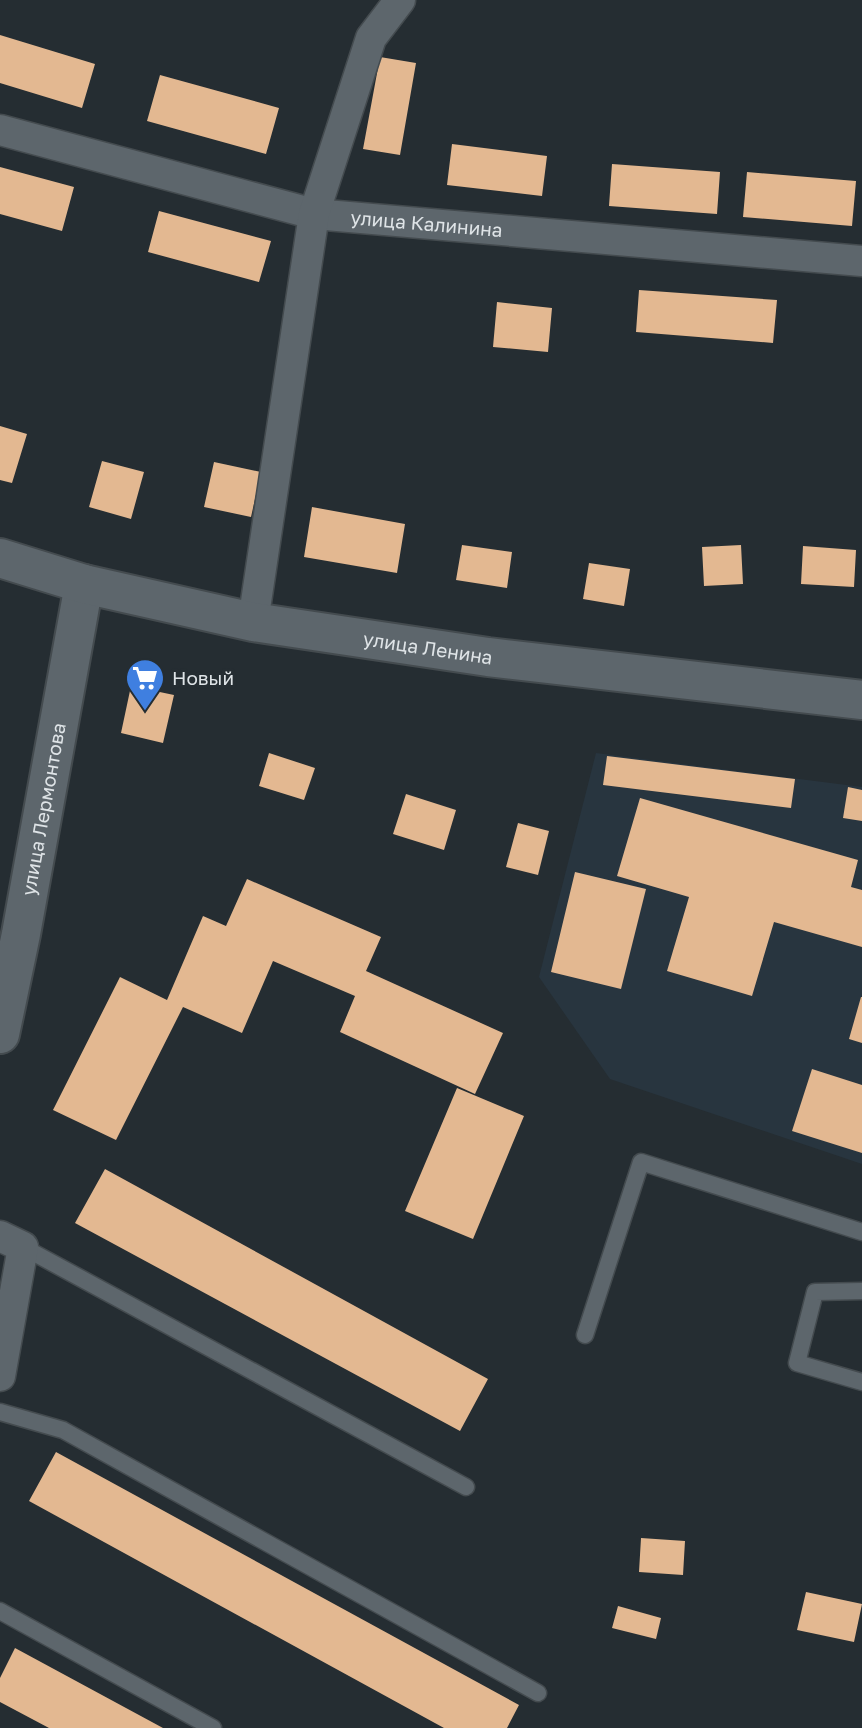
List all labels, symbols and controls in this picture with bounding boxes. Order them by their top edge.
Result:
street label: улица Калинина [350,205,504,241]
street label: улица Ленина [362,627,494,669]
supermarket icon: Новый [124,657,166,712]
place label: Новый [172,666,234,689]
street label: улица Лермонтова [16,721,70,898]

